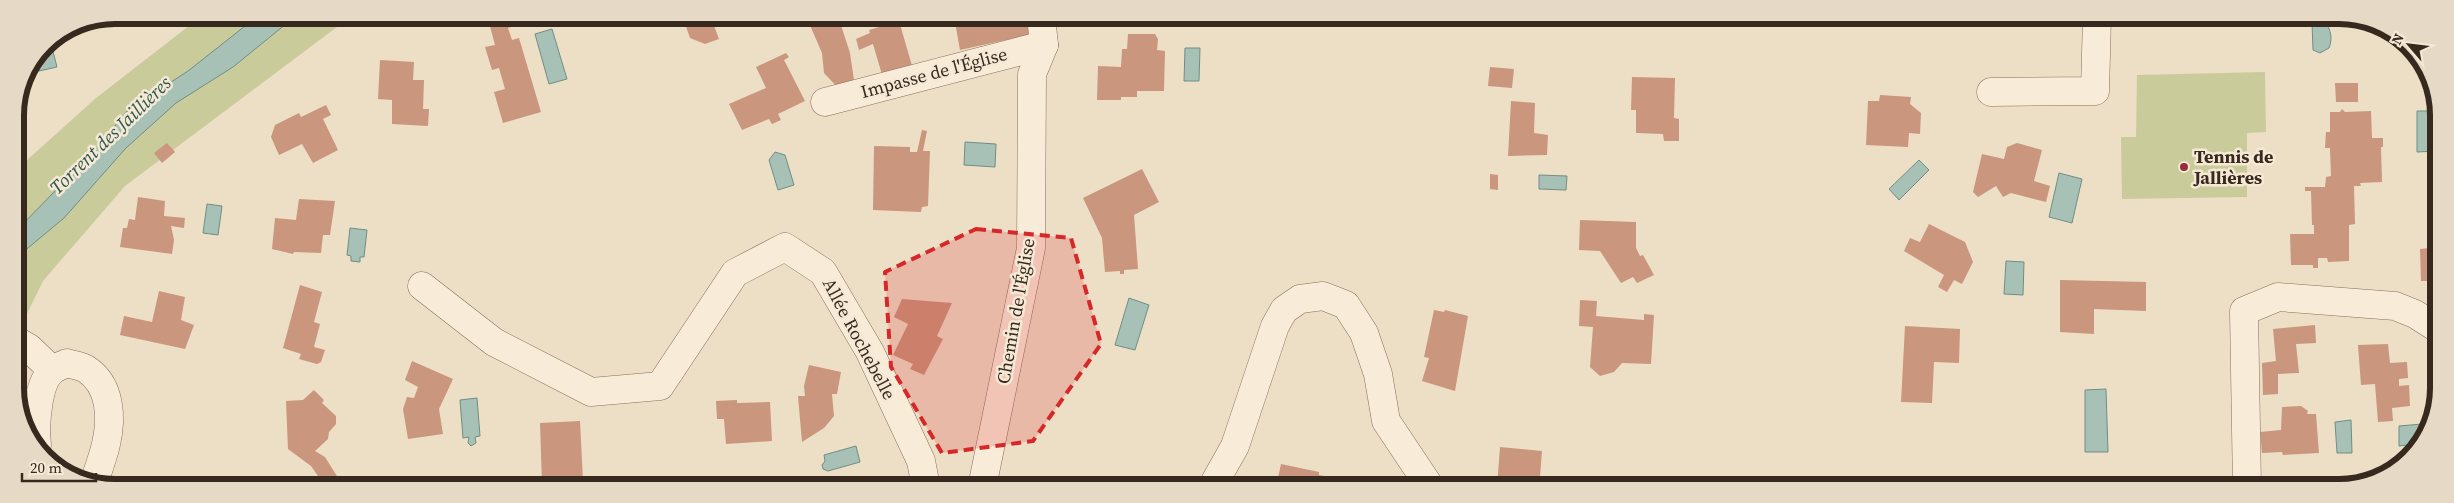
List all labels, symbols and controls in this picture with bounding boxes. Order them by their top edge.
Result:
north arrow [2384,20,2434,70]
text: N [2386,30,2409,48]
street label: Impasse de l'Église [858,41,1010,104]
water label: Torrent des Jaillières [44,70,177,200]
place label: Tennis de Jallières [2193,144,2273,190]
marker: Tennis de Jallières [2178,161,2190,173]
street label: Chemin de l'Église [990,236,1041,386]
street label: Allée Rochebelle [817,274,902,404]
scale bar [22,450,96,482]
text: 20 m [30,457,62,478]

